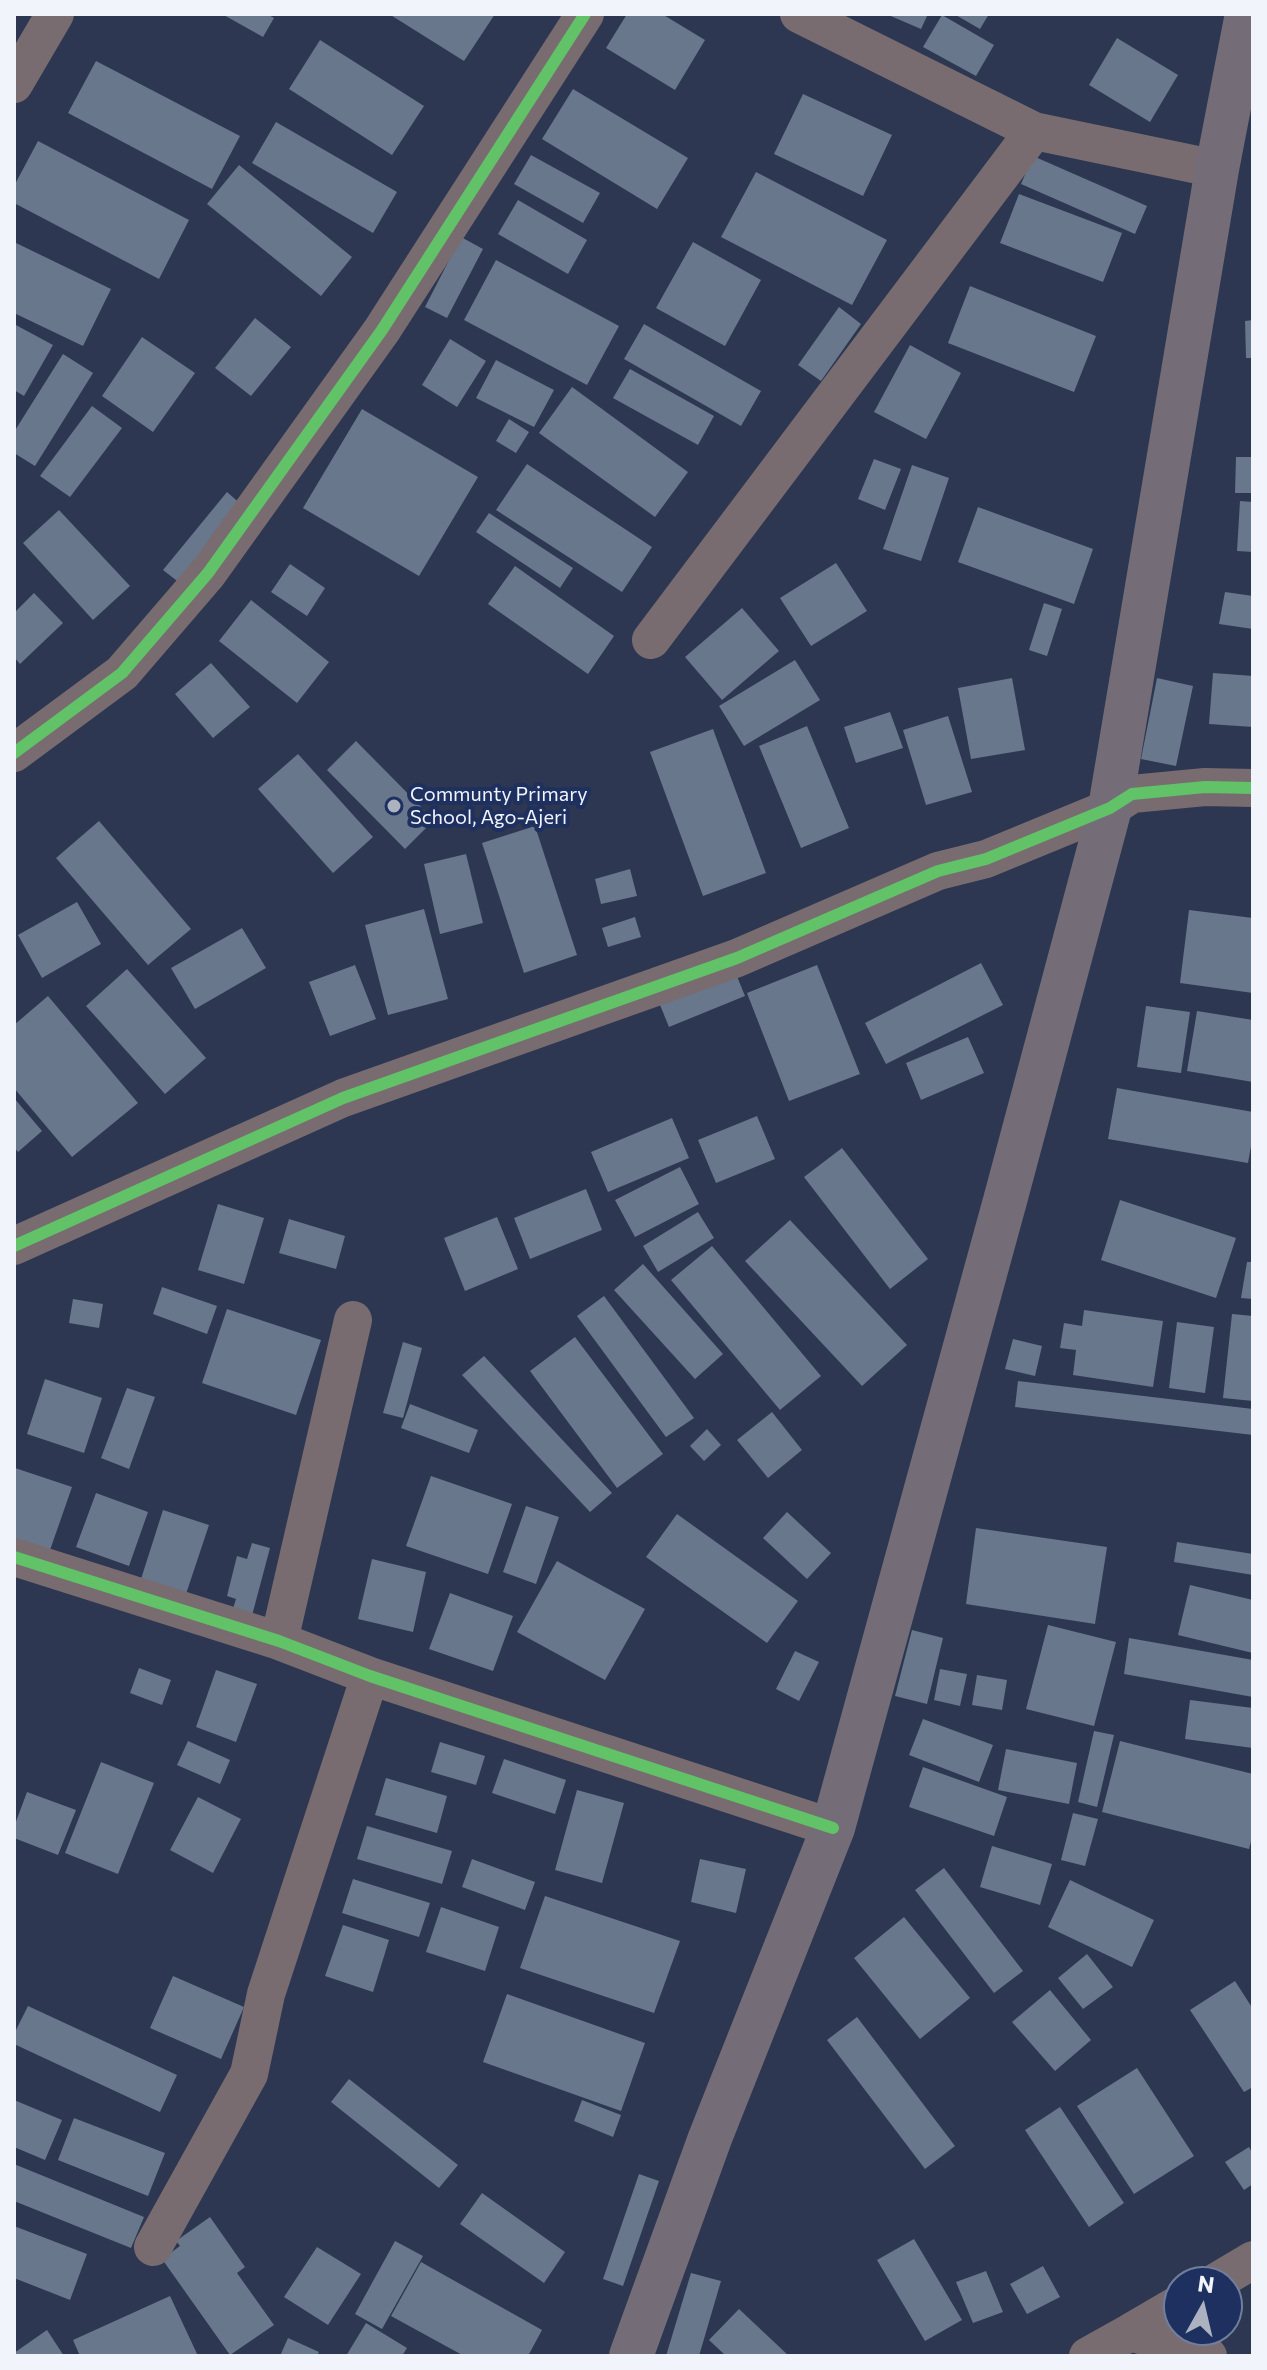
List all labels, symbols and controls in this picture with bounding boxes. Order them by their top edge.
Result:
place label: Communty Primary School, Ago-Ajeri [410,782,587,829]
marker: Communty Primary School, Ago-Ajeri [385,797,403,815]
north arrow [1163,2266,1243,2346]
text: N [1196,2269,1216,2298]

